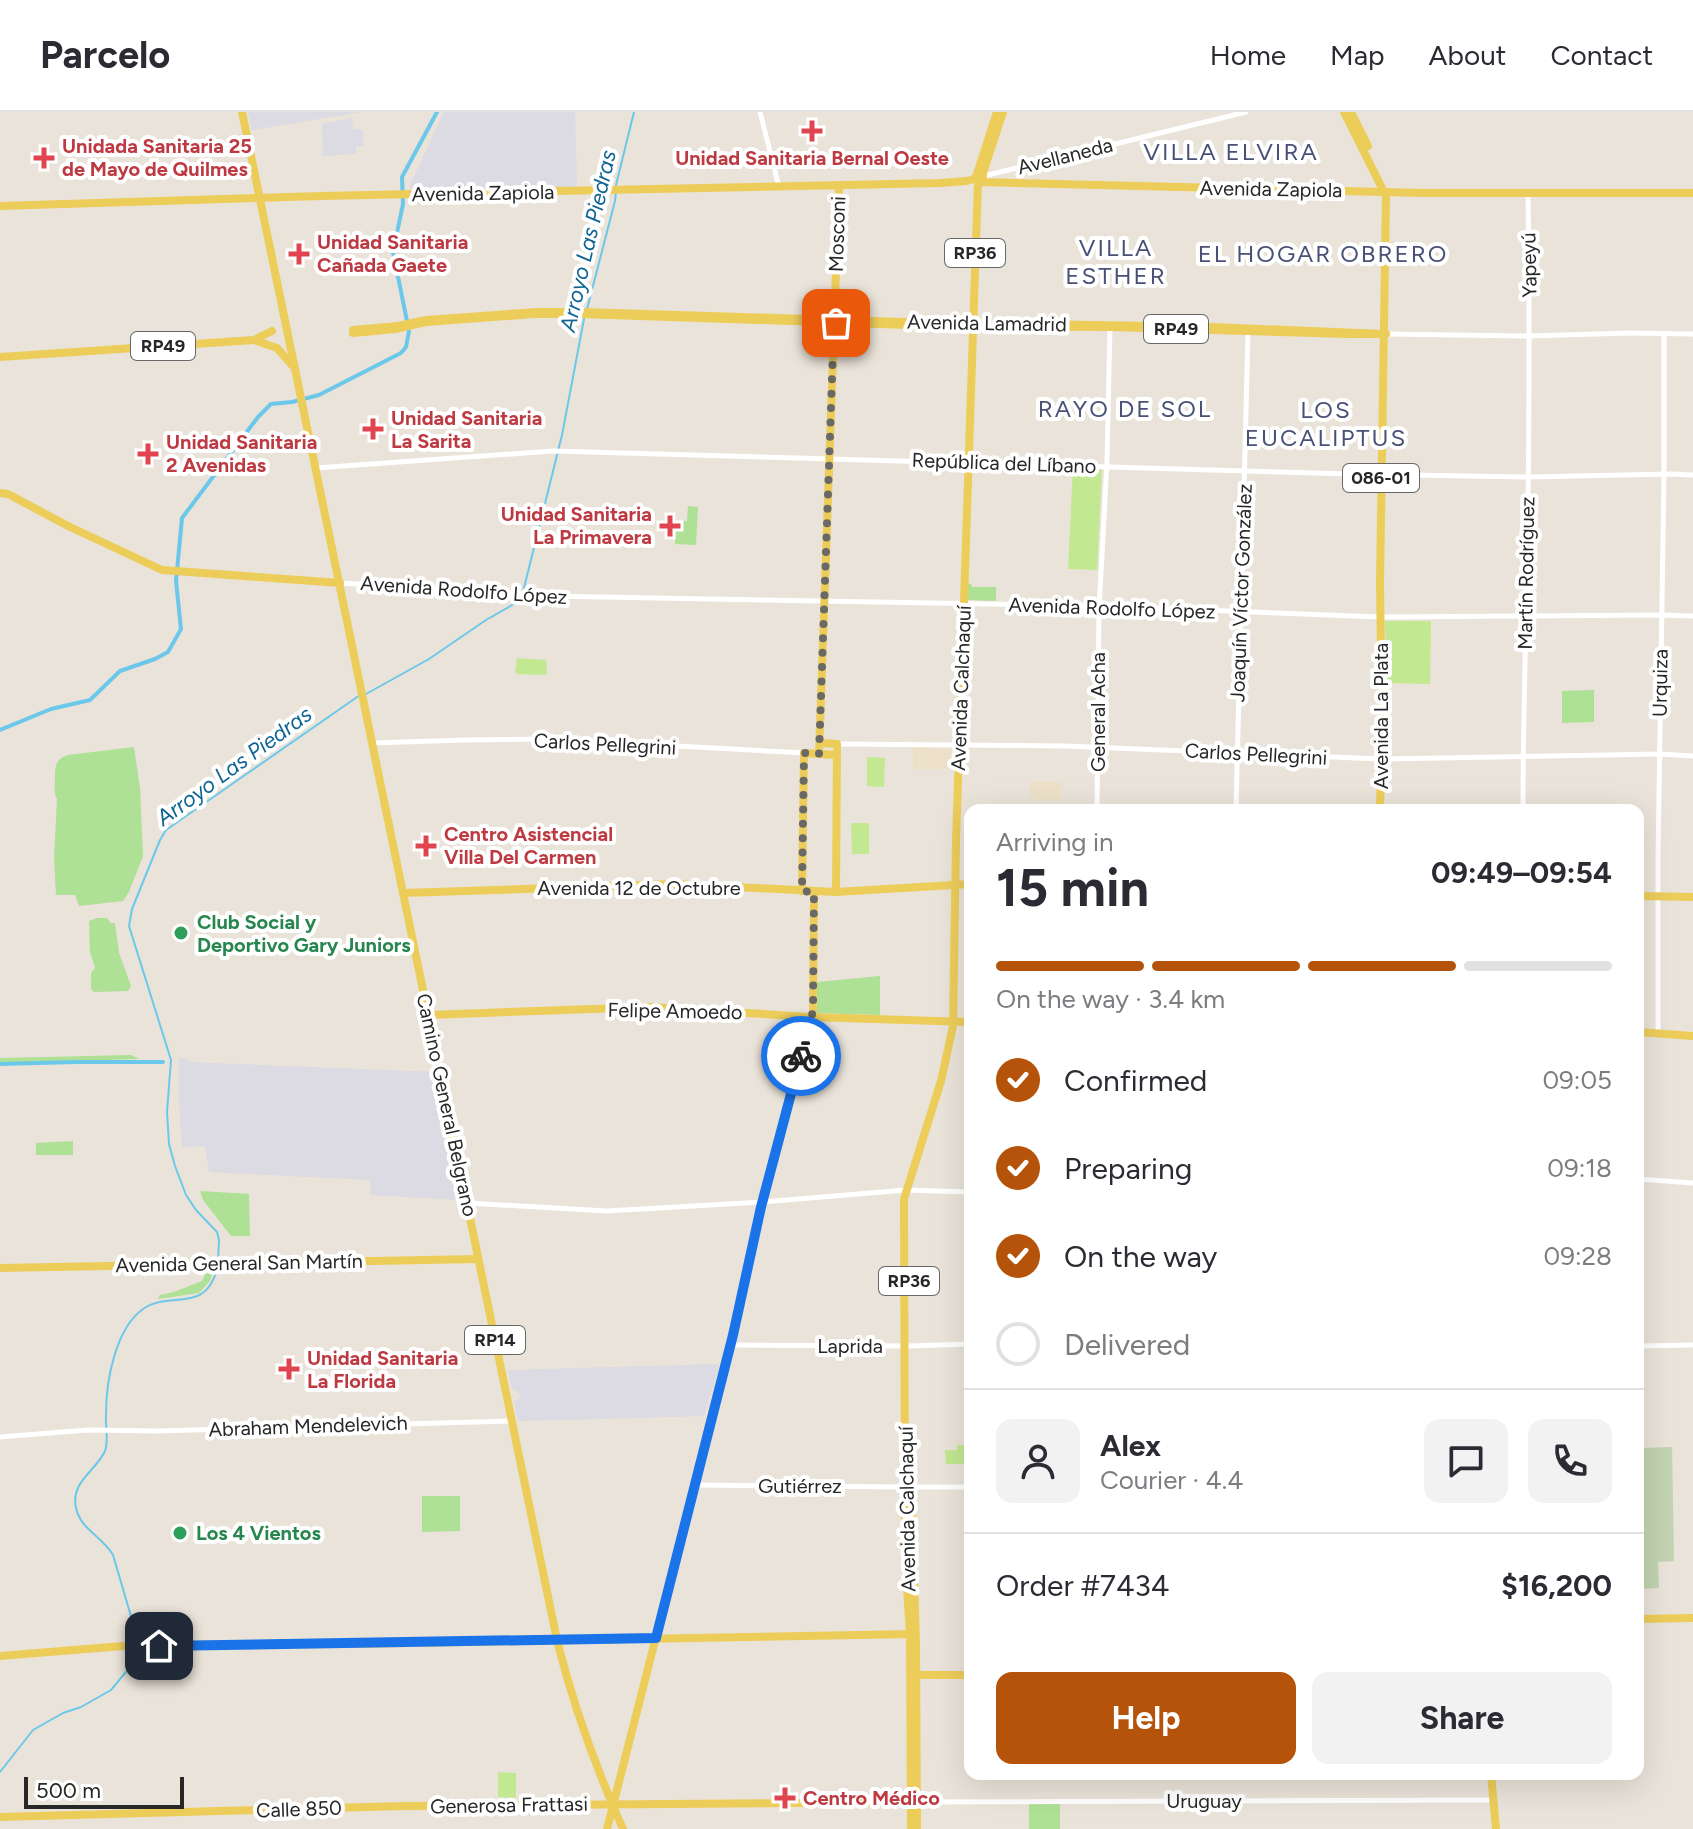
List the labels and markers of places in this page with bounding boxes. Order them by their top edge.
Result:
marker: Unidad Sanitaria Bernal Oeste [801,120,823,142]
place label: Unidada Sanitaria 25 de Mayo de Quilmes [62,134,252,181]
place label: Unidad Sanitaria Bernal Oeste [675,146,949,170]
marker: Unidada Sanitaria 25 de Mayo de Quilmes [33,147,55,169]
place label: Unidad Sanitaria Cañada Gaete [317,230,468,277]
marker: Unidad Sanitaria Cañada Gaete [288,243,310,265]
pin [802,289,870,357]
place label: Unidad Sanitaria La Sarita [391,406,542,453]
marker: Unidad Sanitaria La Sarita [362,418,384,440]
place label: Unidad Sanitaria 2 Avenidas [166,430,317,477]
marker: Unidad Sanitaria 2 Avenidas [137,443,159,465]
place label: Unidad Sanitaria La Primavera [501,502,652,549]
marker: Unidad Sanitaria La Primavera [659,515,681,537]
place label: Centro Asistencial Villa Del Carmen [444,822,613,869]
marker: Centro Asistencial Villa Del Carmen [415,835,437,857]
place label: Club Social y Deportivo Gary Juniors [197,910,411,957]
marker: Club Social y Deportivo Gary Juniors [172,924,190,942]
place label: Unidad Sanitaria La Florida [307,1346,458,1393]
marker: Unidad Sanitaria La Florida [278,1358,300,1380]
place label: Los 4 Vientos [196,1521,321,1545]
marker: Los 4 Vientos [171,1524,189,1542]
pin [125,1612,193,1680]
place label: Centro Médico [803,1786,940,1810]
marker: Centro Médico [774,1787,796,1809]

